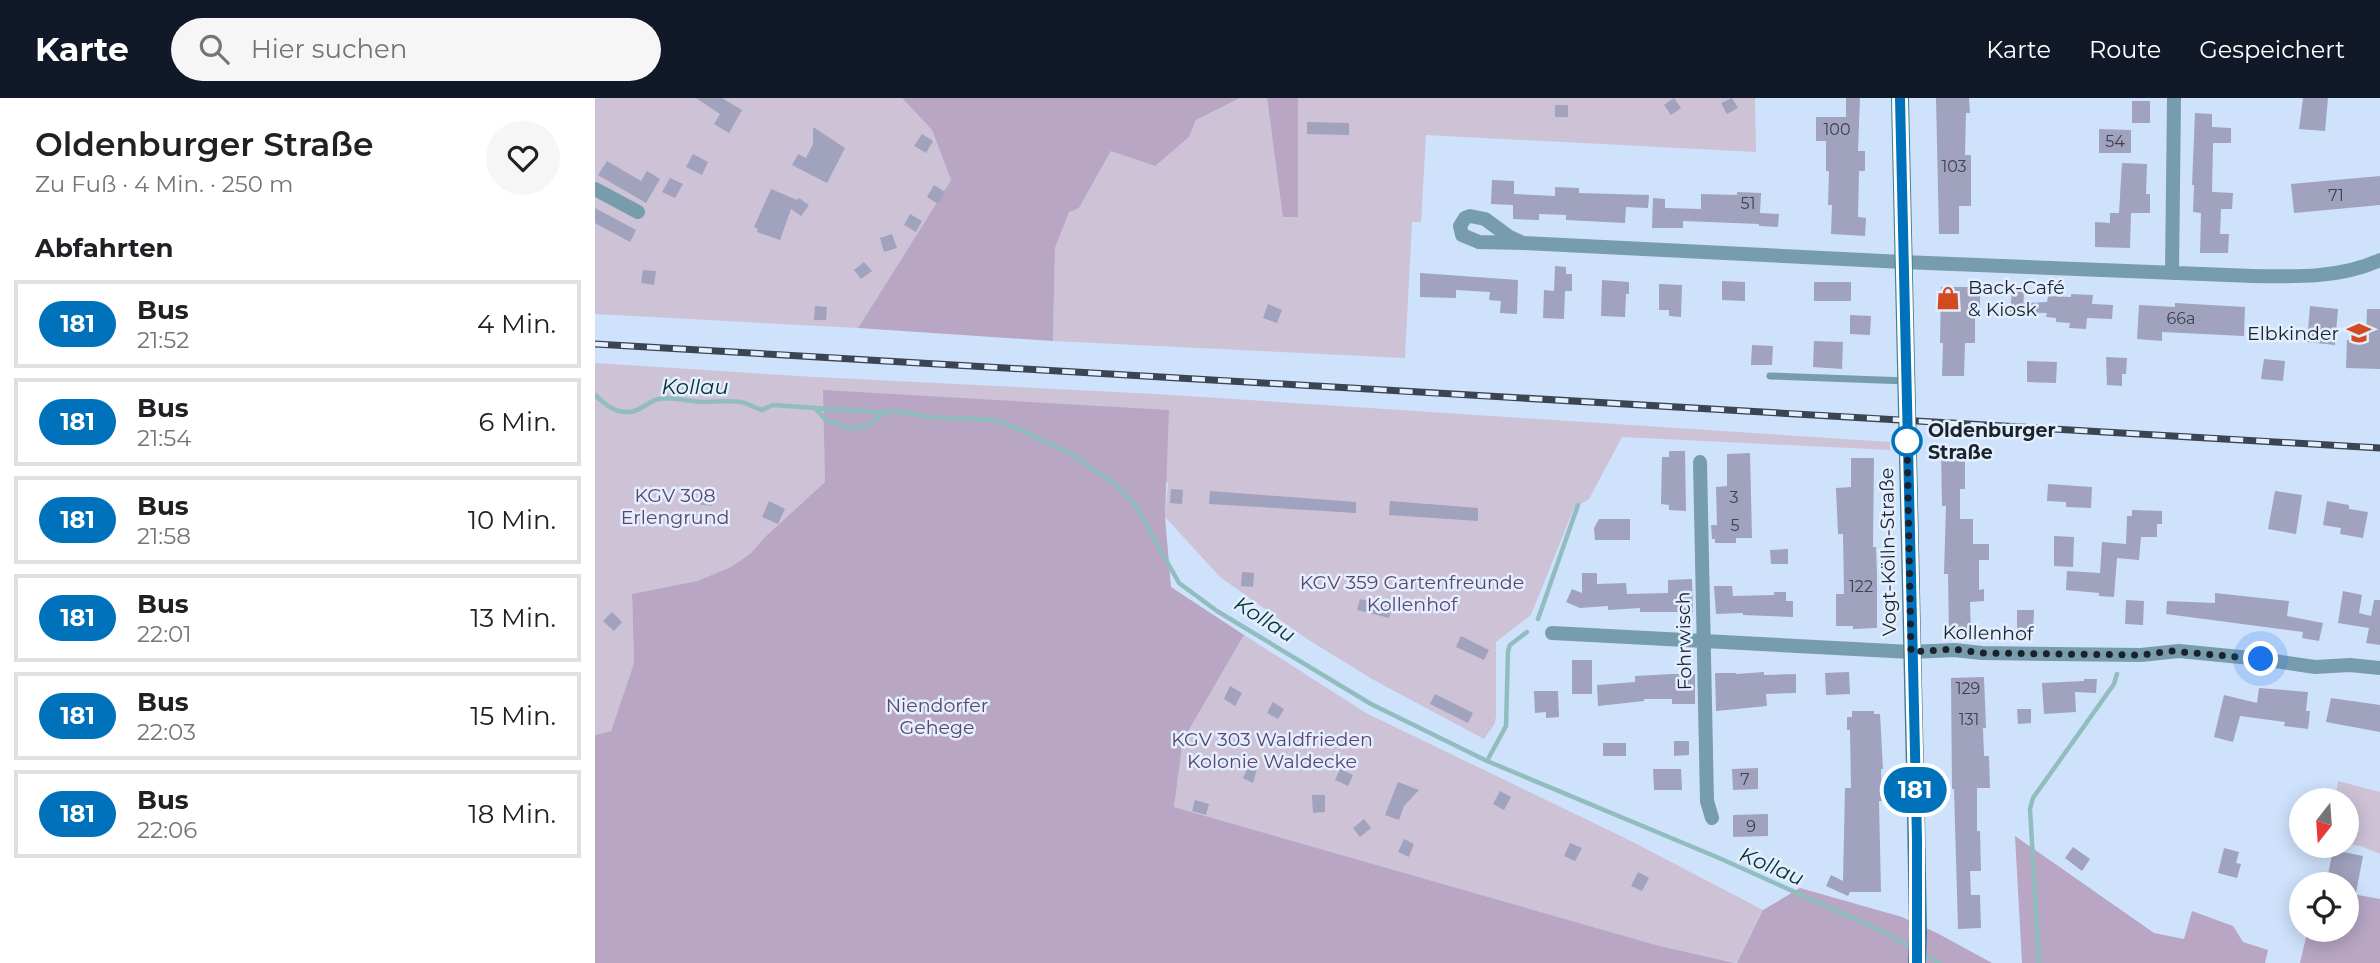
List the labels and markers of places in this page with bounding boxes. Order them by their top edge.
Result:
place label: Back-Café & Kiosk [1968,276,2065,321]
shop icon: Back-Café & Kiosk [1934,284,1962,312]
school or university icon: Elbkinder [2345,319,2373,347]
place label: Elbkinder [2247,322,2339,345]
place label: Oldenburger Straße [1928,419,2056,464]
marker: Oldenburger Straße [1892,426,1922,456]

